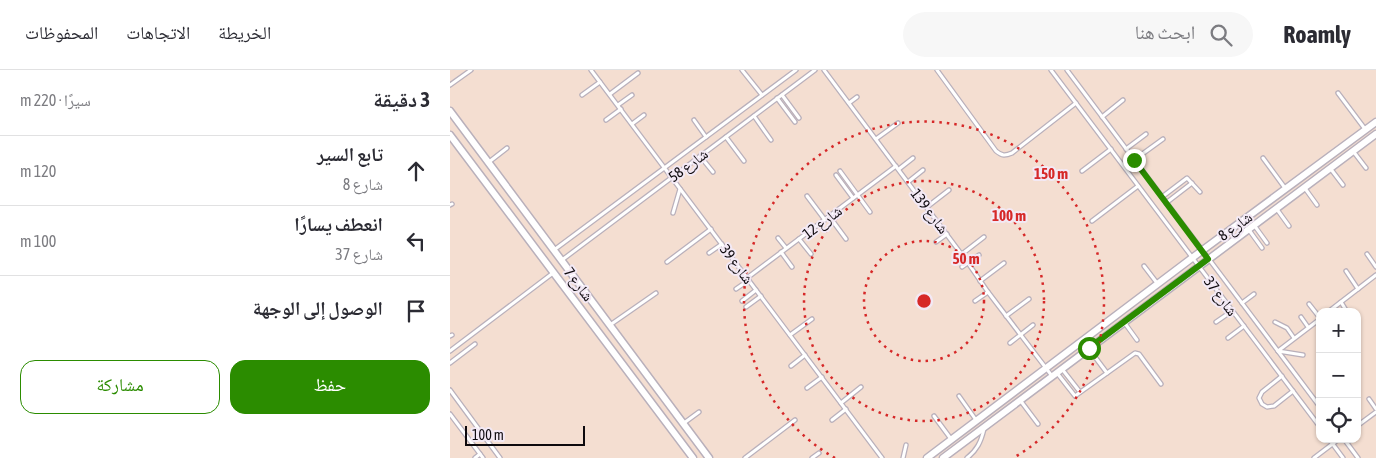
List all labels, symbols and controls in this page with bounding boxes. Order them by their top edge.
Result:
search box [903,12,1253,57]
text: ابحث هنا [1135,21,1195,43]
icon: search [1207,21,1235,49]
text: Roamly [1283,21,1351,48]
text: المحفوظات [25,22,98,43]
text: الاتجاهات [126,22,190,43]
text: الخريطة [218,22,271,43]
text: 3 دقيقة [373,87,430,111]
text: سيرًا · 220 m [20,91,91,109]
text: تابع السير [317,143,383,165]
street label: شارع 58 [665,145,712,187]
route end [1123,149,1146,172]
icon: ahead [402,157,430,185]
text: 120 m [20,162,56,180]
text: 150 m [1034,165,1068,182]
text: شارع 8 [343,175,383,193]
street label: شارع 139 [906,185,952,238]
street label: شارع 12 [799,202,846,244]
text: 100 m [992,207,1026,224]
street label: شارع 8 [1215,208,1256,246]
text: انعطف يسارًا [294,213,383,235]
icon: left [402,227,430,255]
text: 100 m [20,232,56,250]
street label: شارع 39 [715,241,757,288]
text: شارع 37 [335,245,383,263]
text: 50 m [953,250,980,267]
street label: شارع 7 [559,264,597,305]
street label: شارع 37 [1199,273,1241,320]
centre of rings [915,292,933,310]
text: الوصول إلى الوجهة [253,297,383,319]
icon: arrive [402,297,430,325]
map controls [1316,308,1361,443]
button: + [1316,308,1361,353]
route start [1078,337,1101,360]
button: − [1316,353,1361,398]
button: مشاركة [20,360,220,414]
button: حفظ [230,360,430,414]
button: locate [1316,398,1361,443]
scale bar [465,423,585,446]
text: 100 m [472,427,504,443]

